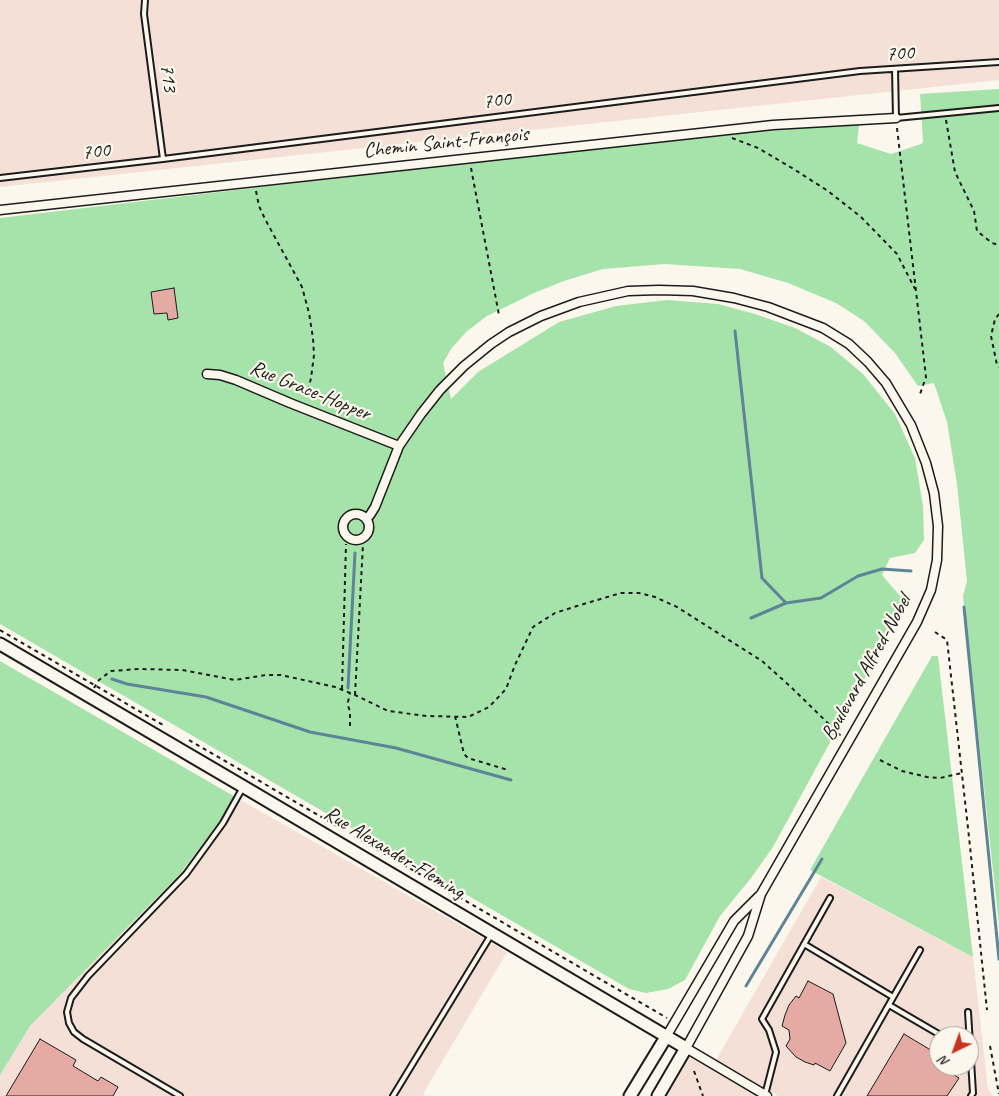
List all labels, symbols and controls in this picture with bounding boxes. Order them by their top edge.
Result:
street label: 700 [885,41,915,67]
street label: 713 [154,62,182,94]
street label: 700 [481,87,513,115]
street label: Chemin Saint-François [362,122,530,164]
street label: 700 [81,138,111,166]
street label: Rue Grace-Hopper [246,355,374,427]
street label: Boulevard Alfred-Nobel [817,591,917,745]
street label: Rue Alexander-Fleming [319,801,469,905]
north arrow [929,1026,979,1076]
text: N [935,1053,953,1071]

